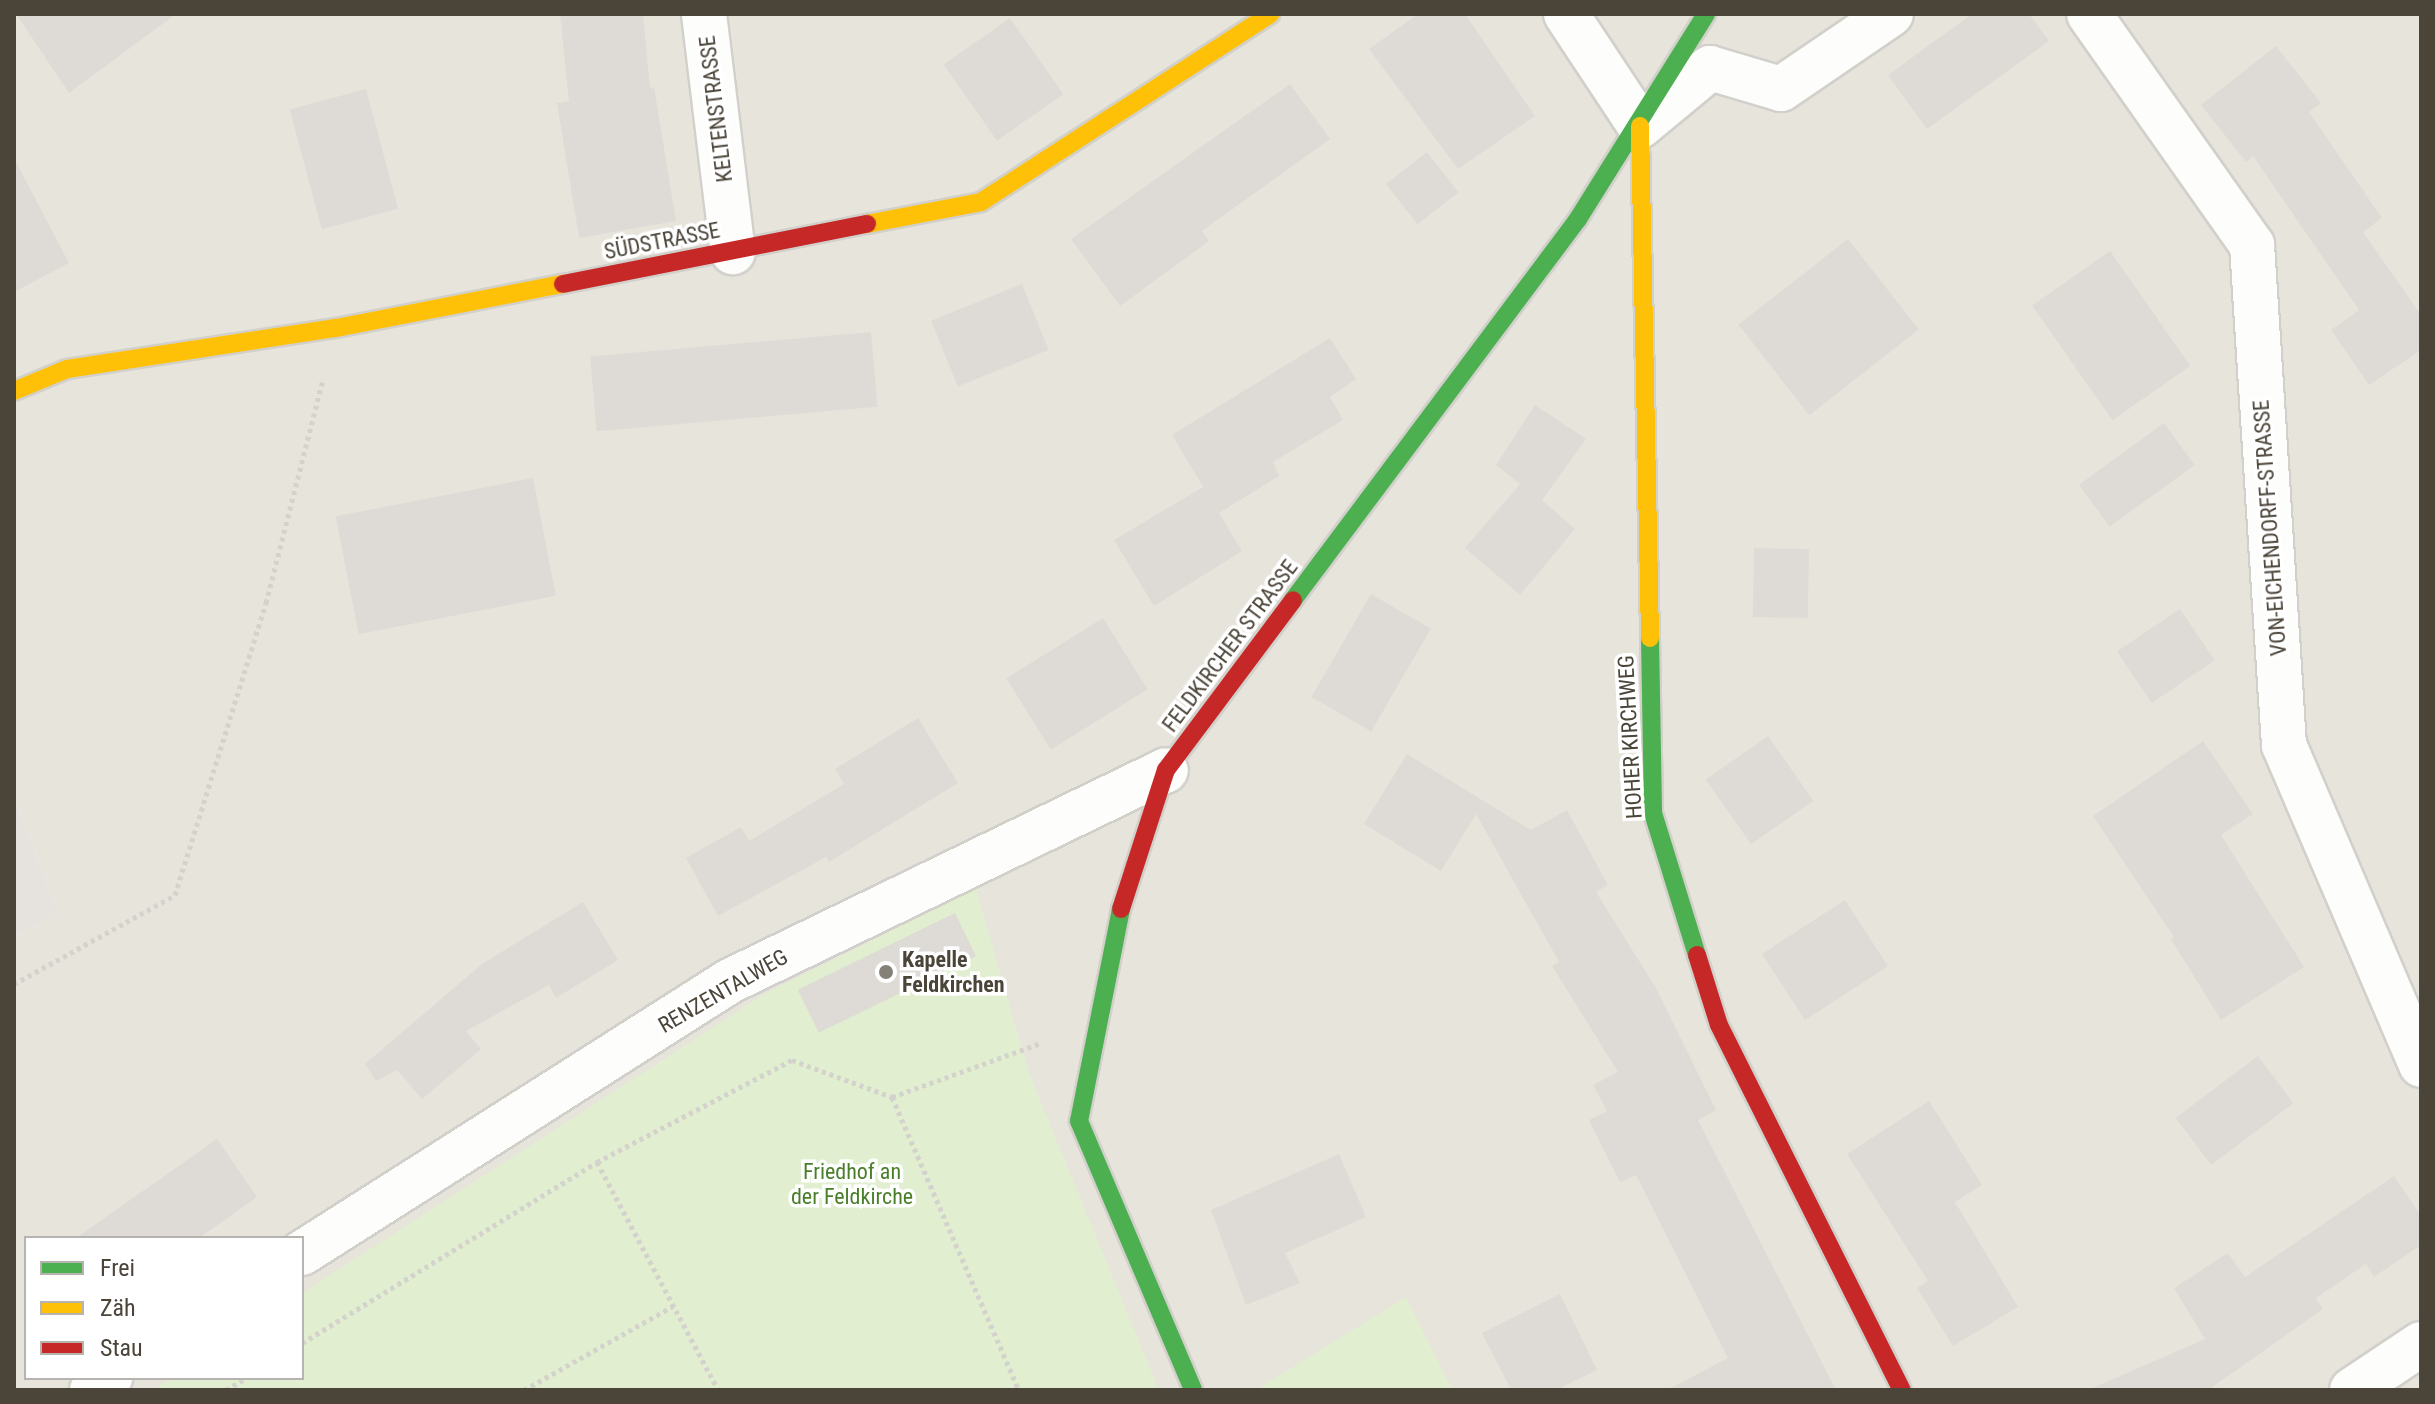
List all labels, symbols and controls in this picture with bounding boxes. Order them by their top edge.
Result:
street label: KELTENSTRASSE [694,34,738,184]
street label: SÜDSTRASSE [602,217,722,265]
street label: VON-EICHENDORFF-STRASSE [2248,399,2292,657]
street label: FELDKIRCHER STRASSE [1157,555,1303,737]
street label: HOHER KIRCHWEG [1613,654,1647,820]
street label: RENZENTALWEG [654,943,792,1039]
place label: Kapelle Feldkirchen [902,946,1005,998]
marker: Kapelle Feldkirchen [877,963,895,981]
park label: Friedhof an der Feldkirche [791,1158,913,1210]
legend [24,1236,304,1380]
text: Frei [100,1254,135,1282]
text: Zäh [100,1294,136,1322]
text: Stau [100,1334,143,1362]

